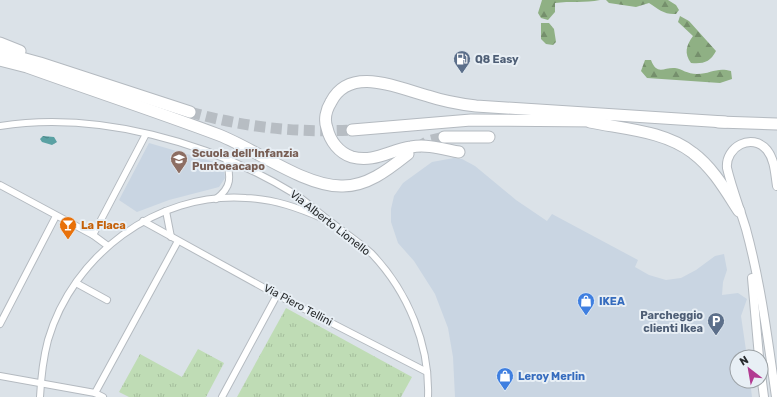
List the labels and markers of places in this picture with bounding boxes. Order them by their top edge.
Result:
fuel station icon: Q8 Easy [452,49,472,74]
place label: Q8 Easy [475,53,519,66]
place label: Scuola dell’Infanzia Puntoeacapo [192,147,299,173]
school or university icon: Scuola dell’Infanzia Puntoeacapo [169,149,189,174]
bar icon: La Flaca [58,215,78,240]
place label: La Flaca [81,219,126,232]
shop icon: IKEA [576,291,596,316]
place label: IKEA [599,295,625,308]
place label: Parcheggio clienti Ikea [640,309,703,335]
parking icon: Parcheggio clienti Ikea [706,311,726,336]
shop icon: Leroy Merlin [495,366,515,391]
place label: Leroy Merlin [518,370,585,383]

